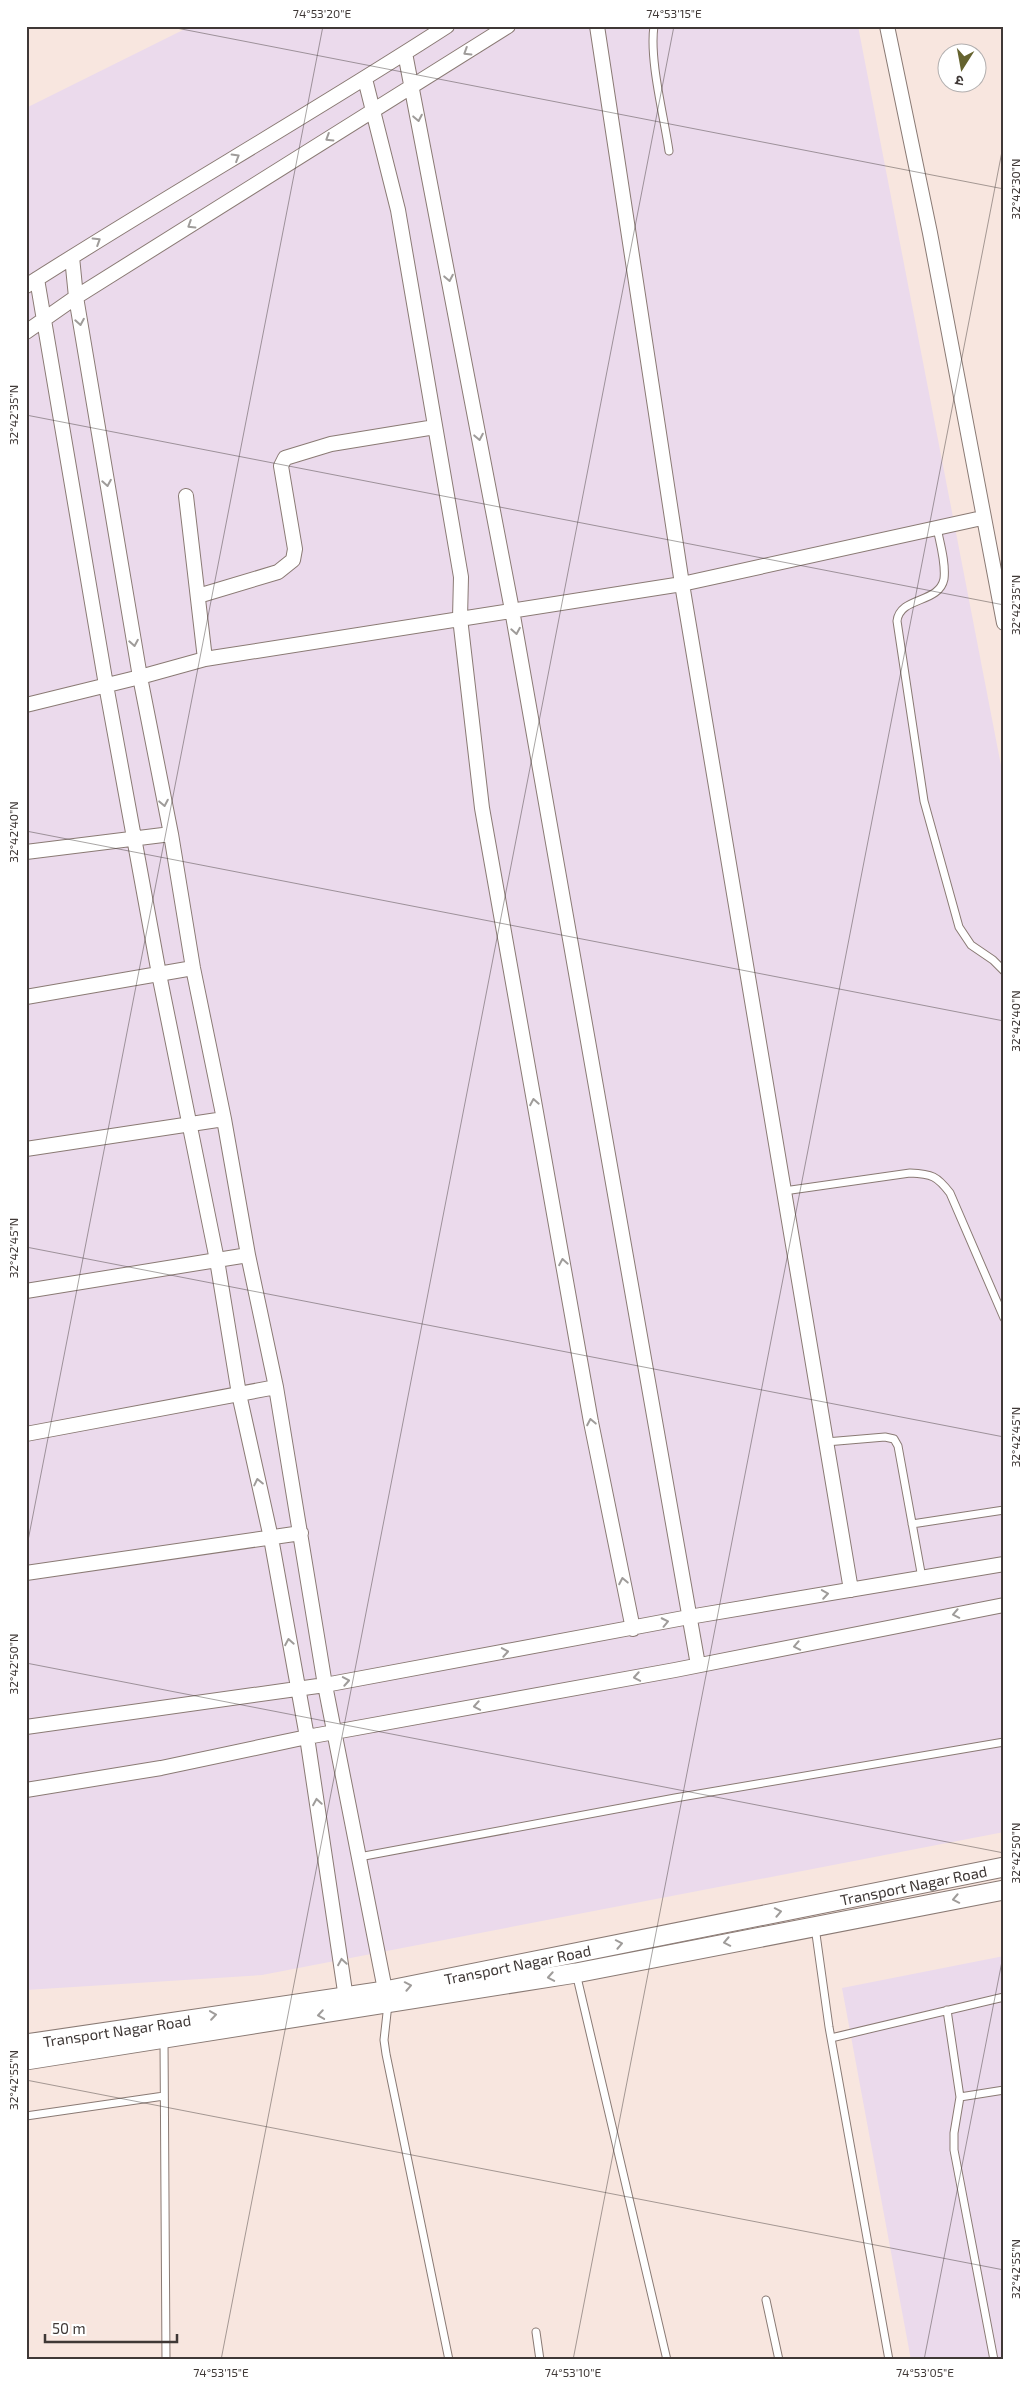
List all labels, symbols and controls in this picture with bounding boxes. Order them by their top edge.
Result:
text: 74°53'20"E [293,6,351,20]
text: 74°53'15"E [646,6,702,20]
north arrow [938,42,988,92]
one-way arrow [463,46,472,56]
text: उ [953,72,965,90]
one-way arrow [413,114,423,122]
one-way arrow [326,132,335,142]
one-way arrow [230,153,239,163]
text: 32°42'30"N [1008,158,1022,220]
one-way arrow [188,218,197,228]
one-way arrow [91,238,101,247]
one-way arrow [443,273,453,282]
one-way arrow [75,318,85,327]
text: 32°42'35"N [6,385,20,445]
one-way arrow [473,433,484,442]
one-way arrow [102,478,112,487]
text: 32°42'35"N [1008,575,1022,635]
one-way arrow [510,627,520,636]
one-way arrow [129,639,139,647]
one-way arrow [159,798,169,807]
text: 32°42'40"N [6,801,20,863]
text: 32°42'40"N [1008,990,1022,1052]
one-way arrow [529,1097,540,1106]
text: 32°42'45"N [6,1218,20,1278]
one-way arrow [558,1257,568,1266]
text: 32°42'45"N [1008,1407,1022,1467]
one-way arrow [587,1417,597,1426]
one-way arrow [253,1478,264,1486]
one-way arrow [619,1576,629,1585]
one-way arrow [821,1590,830,1600]
one-way arrow [952,1609,960,1619]
one-way arrow [661,1617,670,1628]
text: 32°42'50"N [6,1634,20,1694]
one-way arrow [284,1637,295,1646]
one-way arrow [792,1640,801,1651]
one-way arrow [501,1647,510,1658]
one-way arrow [633,1671,641,1681]
one-way arrow [341,1677,350,1687]
one-way arrow [473,1700,482,1711]
one-way arrow [313,1797,323,1806]
text: 32°42'50"N [1008,1823,1022,1883]
street label: Transport Nagar Road [839,1862,989,1909]
one-way arrow [951,1894,960,1904]
one-way arrow [774,1907,783,1918]
one-way arrow [723,1937,732,1947]
one-way arrow [614,1939,623,1950]
street label: Transport Nagar Road [443,1941,592,1988]
one-way arrow [337,1958,348,1966]
one-way arrow [546,1971,554,1982]
one-way arrow [404,1981,412,1992]
one-way arrow [317,2009,326,2019]
street label: Transport Nagar Road [42,2011,192,2050]
one-way arrow [208,2011,217,2021]
text: 32°42'55"N [6,2050,20,2110]
text: 32°42'55"N [1008,2239,1022,2299]
scale bar [45,2311,178,2343]
text: 50 m [52,2319,86,2337]
text: 74°53'15"E [193,2365,249,2379]
text: 74°53'10"E [545,2365,602,2379]
text: 74°53'05"E [896,2365,954,2379]

